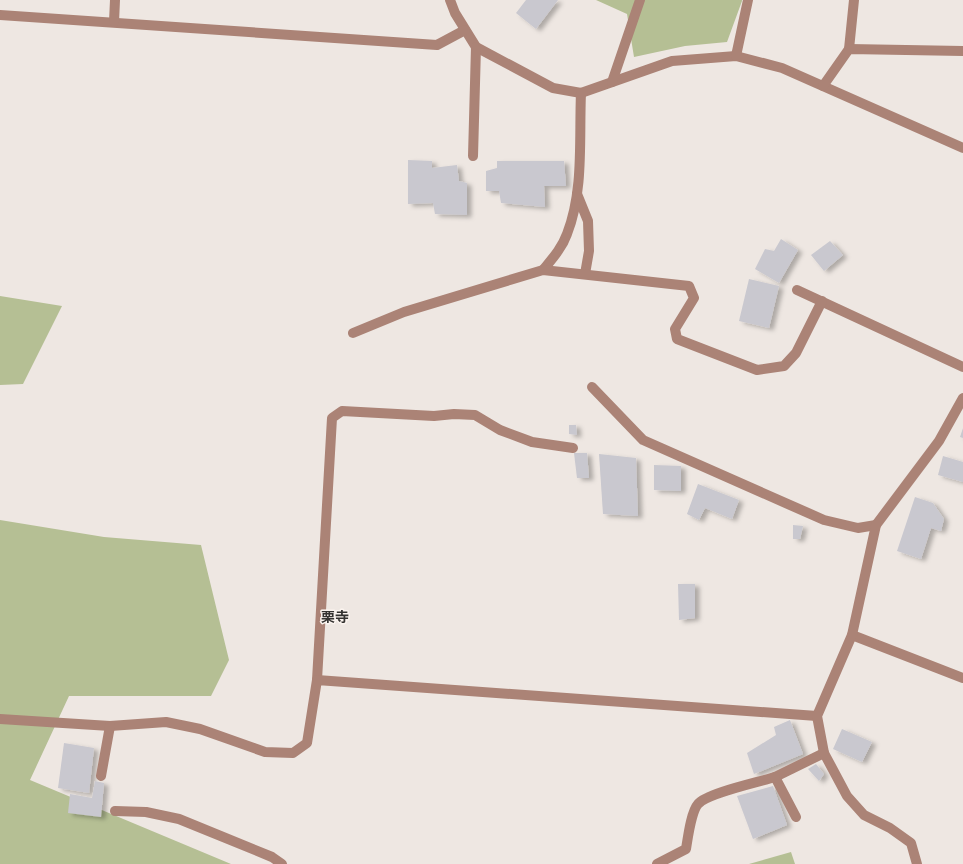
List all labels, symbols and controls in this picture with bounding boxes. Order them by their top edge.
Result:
district label: 栗寺 [321,608,349,626]

